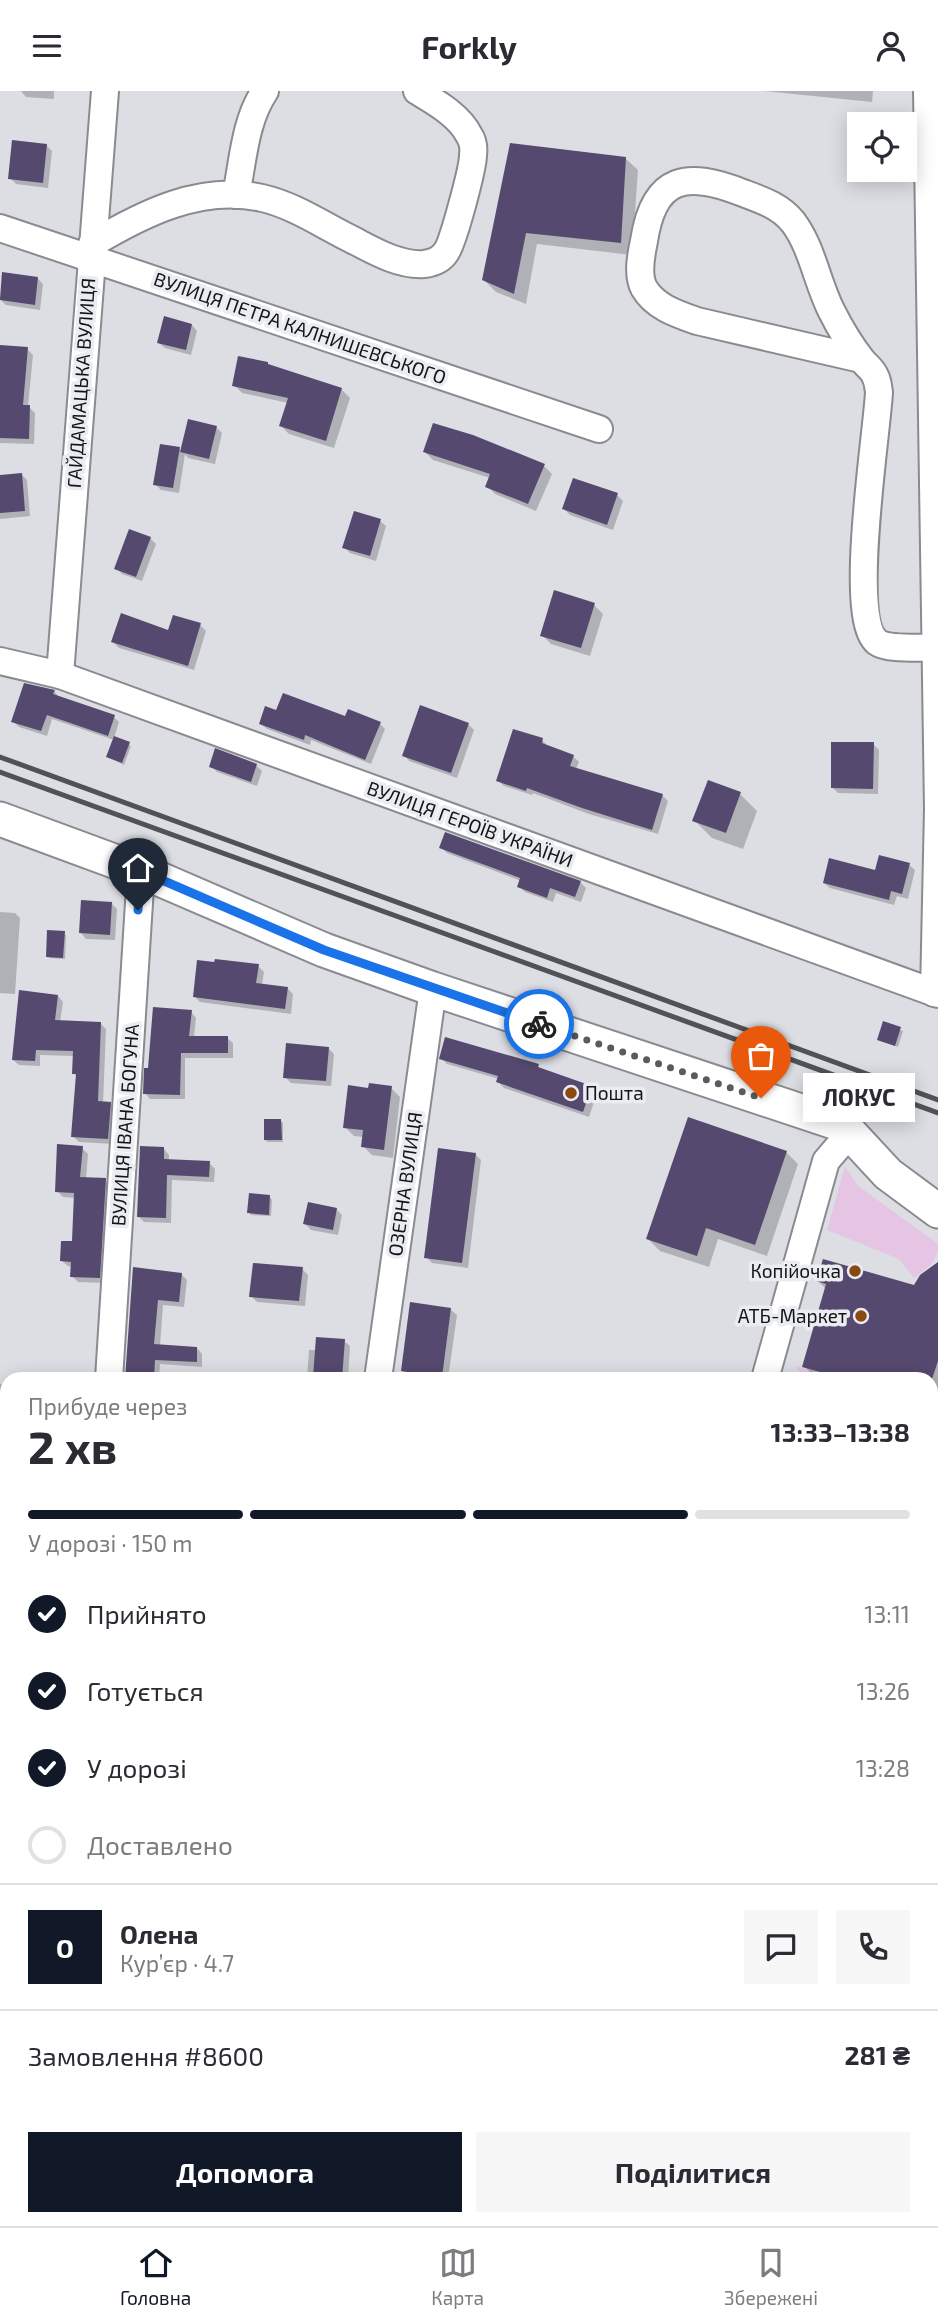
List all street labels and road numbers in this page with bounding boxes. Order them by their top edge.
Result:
street label: ВУЛИЦЯ ПЕТРА КАЛНИШЕВСЬКОГО [151,267,449,388]
street label: ГАЙДАМАЦЬКА ВУЛИЦЯ [62,277,99,489]
street label: ВУЛИЦЯ ГЕРОЇВ УКРАЇНИ [364,776,576,872]
street label: ВУЛИЦЯ ІВАНА БОГУНА [106,1023,143,1227]
street label: ОЗЕРНА ВУЛИЦЯ [383,1110,426,1258]

